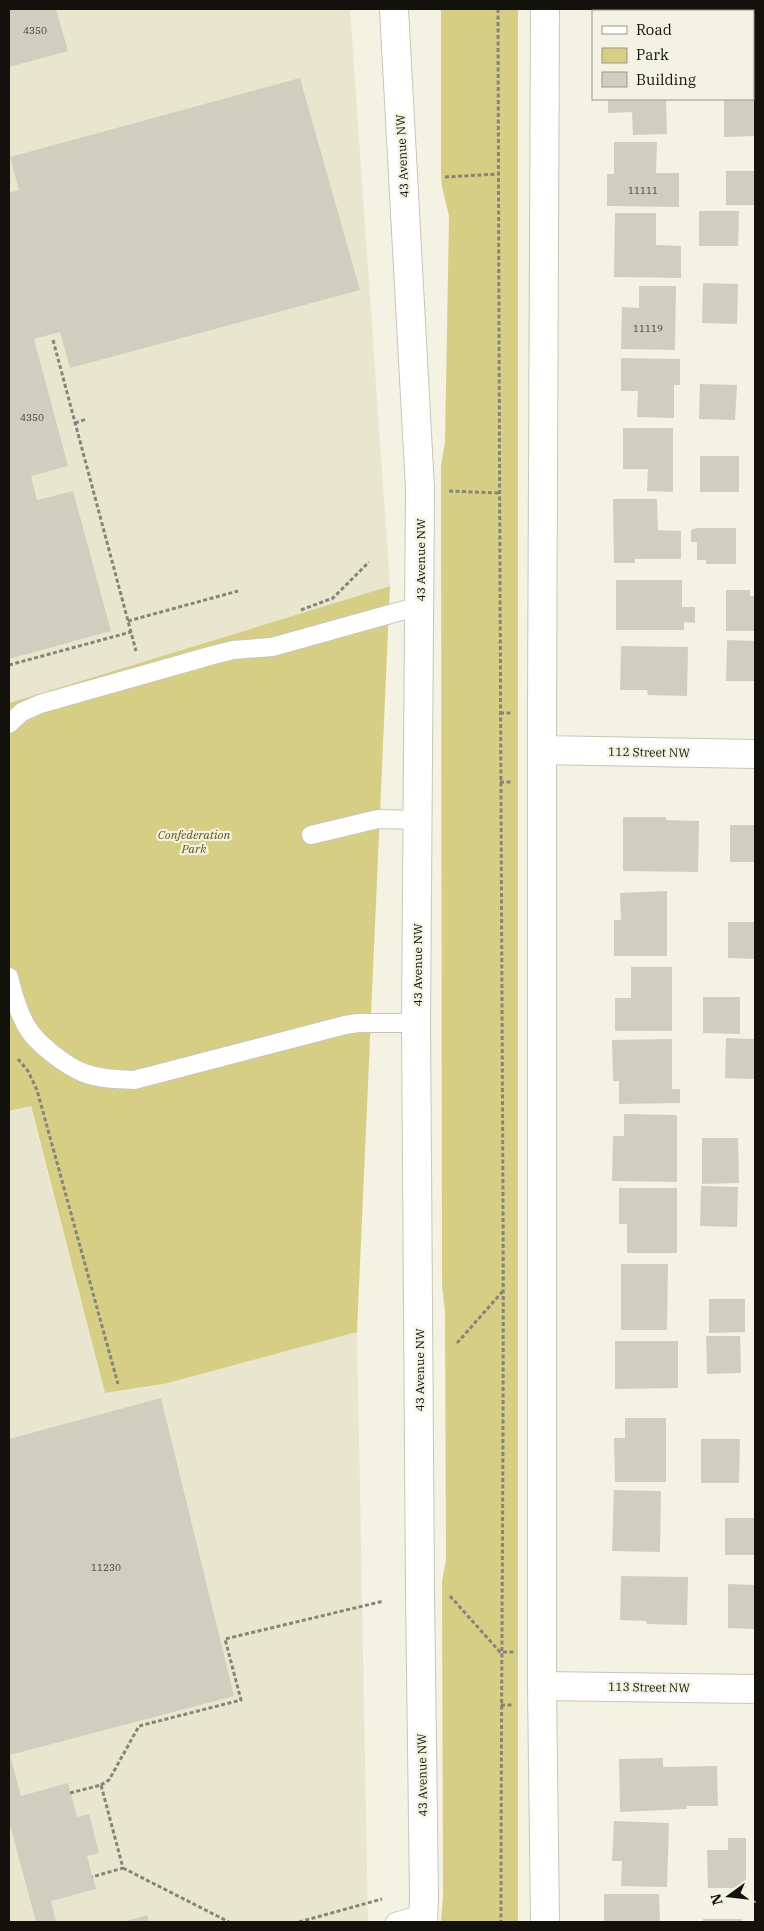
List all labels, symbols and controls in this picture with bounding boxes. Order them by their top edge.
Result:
legend [592,10,754,100]
text: Road [636,20,672,39]
house number: 4350 [23,24,47,37]
text: Park [636,45,669,64]
text: Building [636,70,696,89]
street label: 43 Avenue NW [392,114,412,198]
house number: 11111 [628,184,658,197]
house number: 11119 [633,322,663,335]
house number: 4350 [20,411,44,424]
street label: 43 Avenue NW [413,518,428,602]
street label: 112 Street NW [608,744,690,760]
park label: Confederation Park [158,827,230,856]
street label: 43 Avenue NW [410,923,425,1007]
street label: 43 Avenue NW [412,1328,427,1412]
house number: 11230 [91,1561,121,1574]
street label: 113 Street NW [608,1679,690,1695]
street label: 43 Avenue NW [414,1733,430,1817]
north arrow [704,1871,754,1921]
text: N [706,1892,727,1907]

